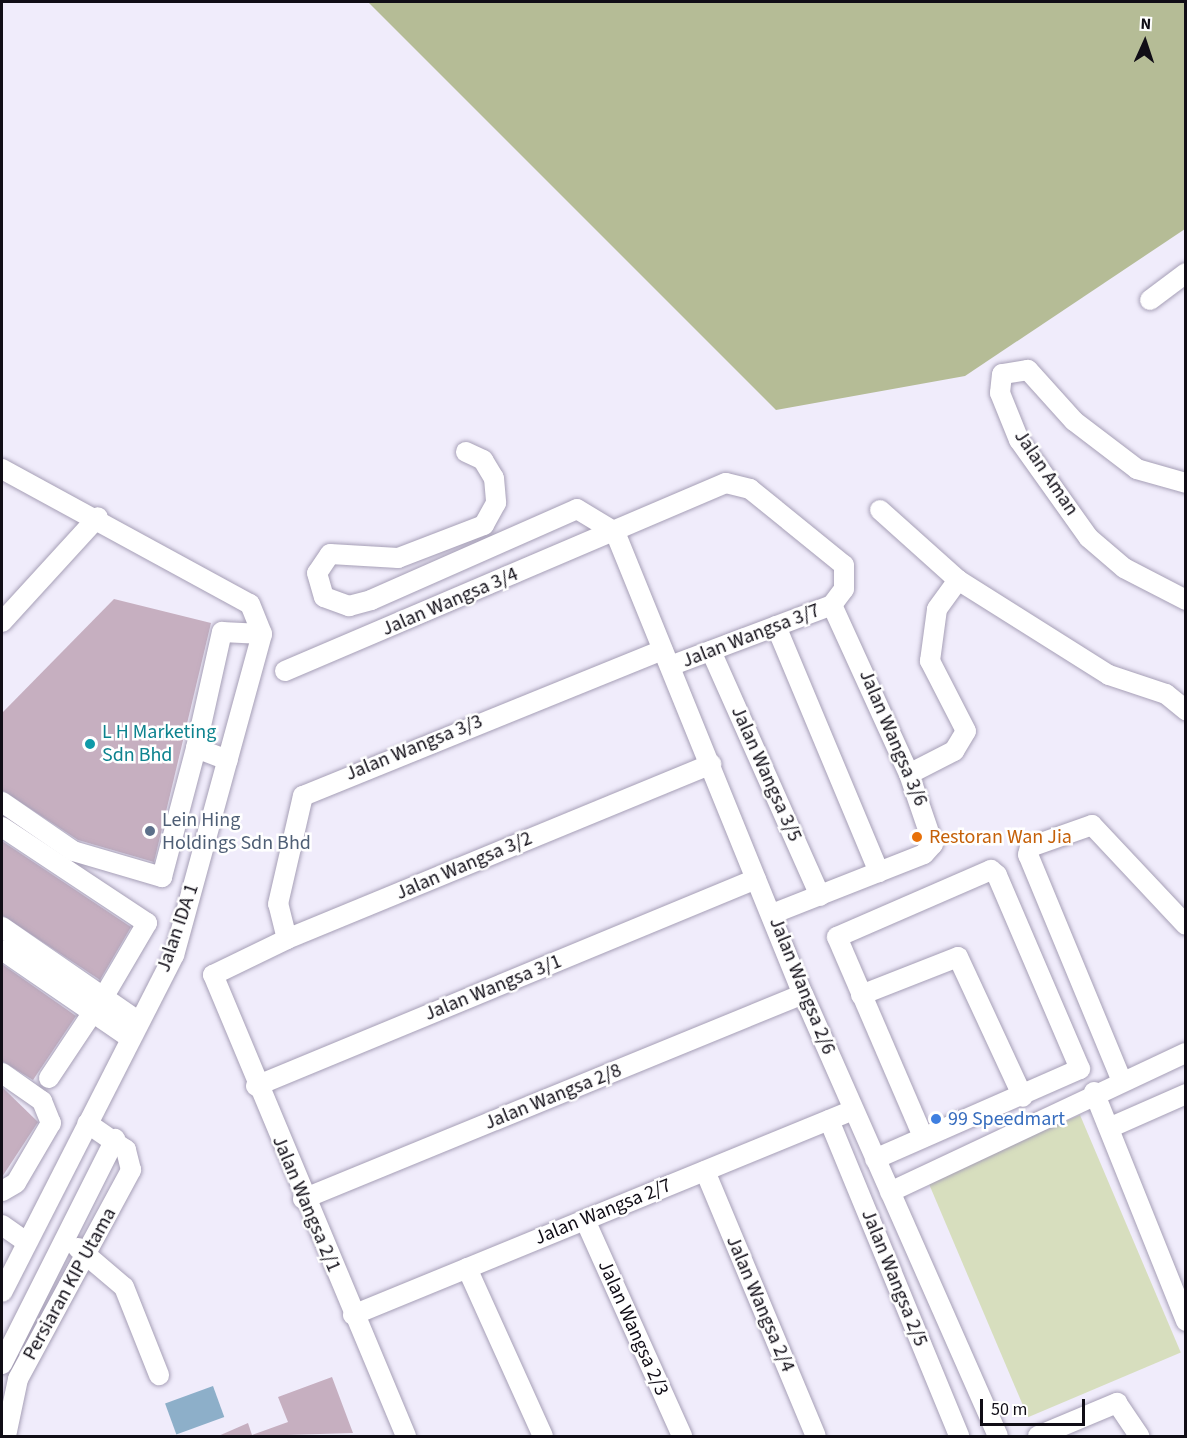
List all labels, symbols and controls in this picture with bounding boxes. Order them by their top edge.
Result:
north arrow [1115,12,1175,72]
text: N [1140,13,1152,35]
street label: Jalan Aman [1009,426,1083,520]
street label: Jalan Wangsa 3/4 [378,563,522,641]
street label: Jalan Wangsa 3/7 [679,599,823,673]
street label: Jalan Wangsa 3/6 [854,666,932,810]
street label: Jalan Wangsa 3/5 [725,703,807,845]
street label: Jalan Wangsa 3/3 [342,710,486,786]
place label: L H Marketing Sdn Bhd [102,720,216,767]
marker: L H Marketing Sdn Bhd [83,737,97,751]
place label: Lein Hing Holdings Sdn Bhd [162,808,311,855]
marker: Lein Hing Holdings Sdn Bhd [143,824,157,838]
place label: Restoran Wan Jia [929,825,1072,849]
street label: Jalan Wangsa 3/2 [392,827,536,905]
marker: Restoran Wan Jia [910,830,924,844]
street label: Jalan IDA 1 [152,881,204,975]
street label: Jalan Wangsa 2/6 [764,914,840,1058]
street label: Jalan Wangsa 3/1 [421,950,565,1026]
street label: Jalan Wangsa 2/8 [481,1059,625,1135]
place label: 99 Speedmart [948,1107,1065,1131]
marker: 99 Speedmart [929,1112,943,1126]
street label: Jalan Wangsa 2/1 [267,1132,345,1276]
street label: Jalan Wangsa 2/7 [531,1174,675,1250]
street label: Persiaran KIP Utama [18,1204,122,1364]
street label: Jalan Wangsa 2/5 [856,1206,932,1350]
street label: Jalan Wangsa 2/4 [721,1232,799,1376]
street label: Jalan Wangsa 2/3 [592,1257,674,1399]
scale bar [983,1387,1088,1425]
text: 50 m [991,1397,1027,1422]

